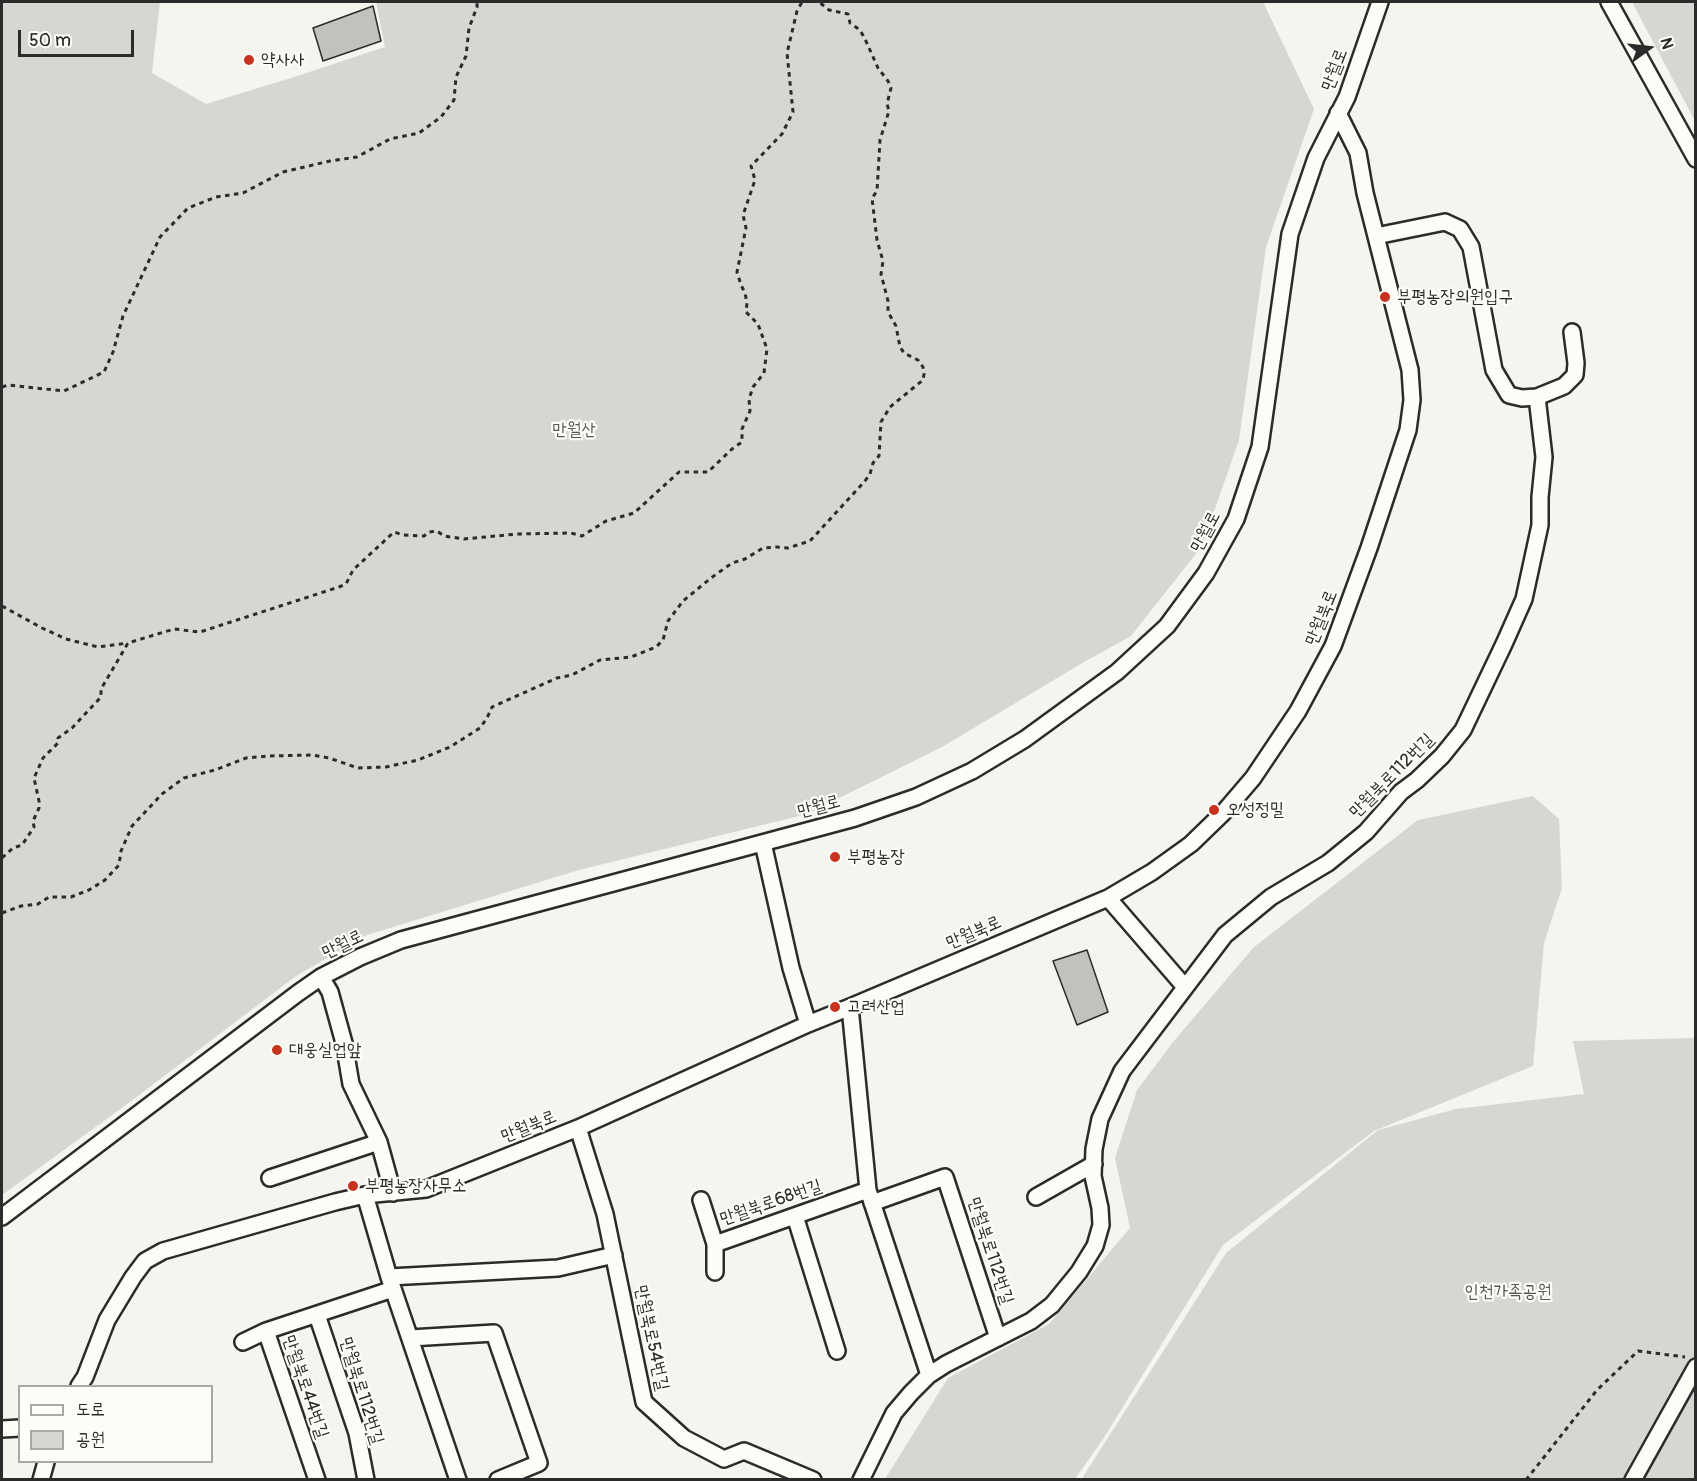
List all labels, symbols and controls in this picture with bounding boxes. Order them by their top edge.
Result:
scale bar [21,18,136,56]
north arrow [1619,18,1679,78]
text: 50 m [29,29,71,52]
text: N [1655,36,1677,51]
street label: 만월로 [1317,46,1353,94]
place label: 약사사 [261,49,304,71]
marker: 약사사 [242,53,256,67]
place label: 부평농장의원입구 [1397,286,1513,308]
marker: 부평농장의원입구 [1378,290,1392,304]
park label: 만월산 [552,419,596,441]
street label: 만월로 [1186,508,1226,556]
street label: 만월북로 [1301,587,1343,649]
street label: 만월북로112번길 [1345,729,1439,823]
street label: 만월로 [795,791,843,823]
place label: 오성정밀 [1226,799,1284,821]
marker: 오성정밀 [1207,803,1221,817]
place label: 부평농장 [847,846,905,868]
marker: 부평농장 [828,850,842,864]
street label: 만월북로 [943,912,1005,954]
street label: 만월로 [319,926,367,964]
place label: 고려산업 [847,996,905,1018]
marker: 고려산업 [828,1000,842,1014]
place label: 대웅실업앞 [289,1039,361,1061]
marker: 대웅실업앞 [270,1043,284,1057]
street label: 만월북로 [498,1106,560,1148]
place label: 부평농장사무소 [365,1175,466,1197]
street label: 만월북로68번길 [717,1175,825,1231]
marker: 부평농장사무소 [346,1179,360,1193]
street label: 만월북로112번길 [963,1195,1017,1307]
park label: 인천가족공원 [1465,1281,1551,1303]
street label: 만월북로54번길 [629,1283,673,1393]
street label: 만월북로44번길 [277,1333,333,1441]
street label: 만월북로112번길 [334,1335,388,1447]
legend [18,1385,213,1463]
text: 도로 [76,1398,105,1421]
text: 공원 [76,1428,105,1451]

